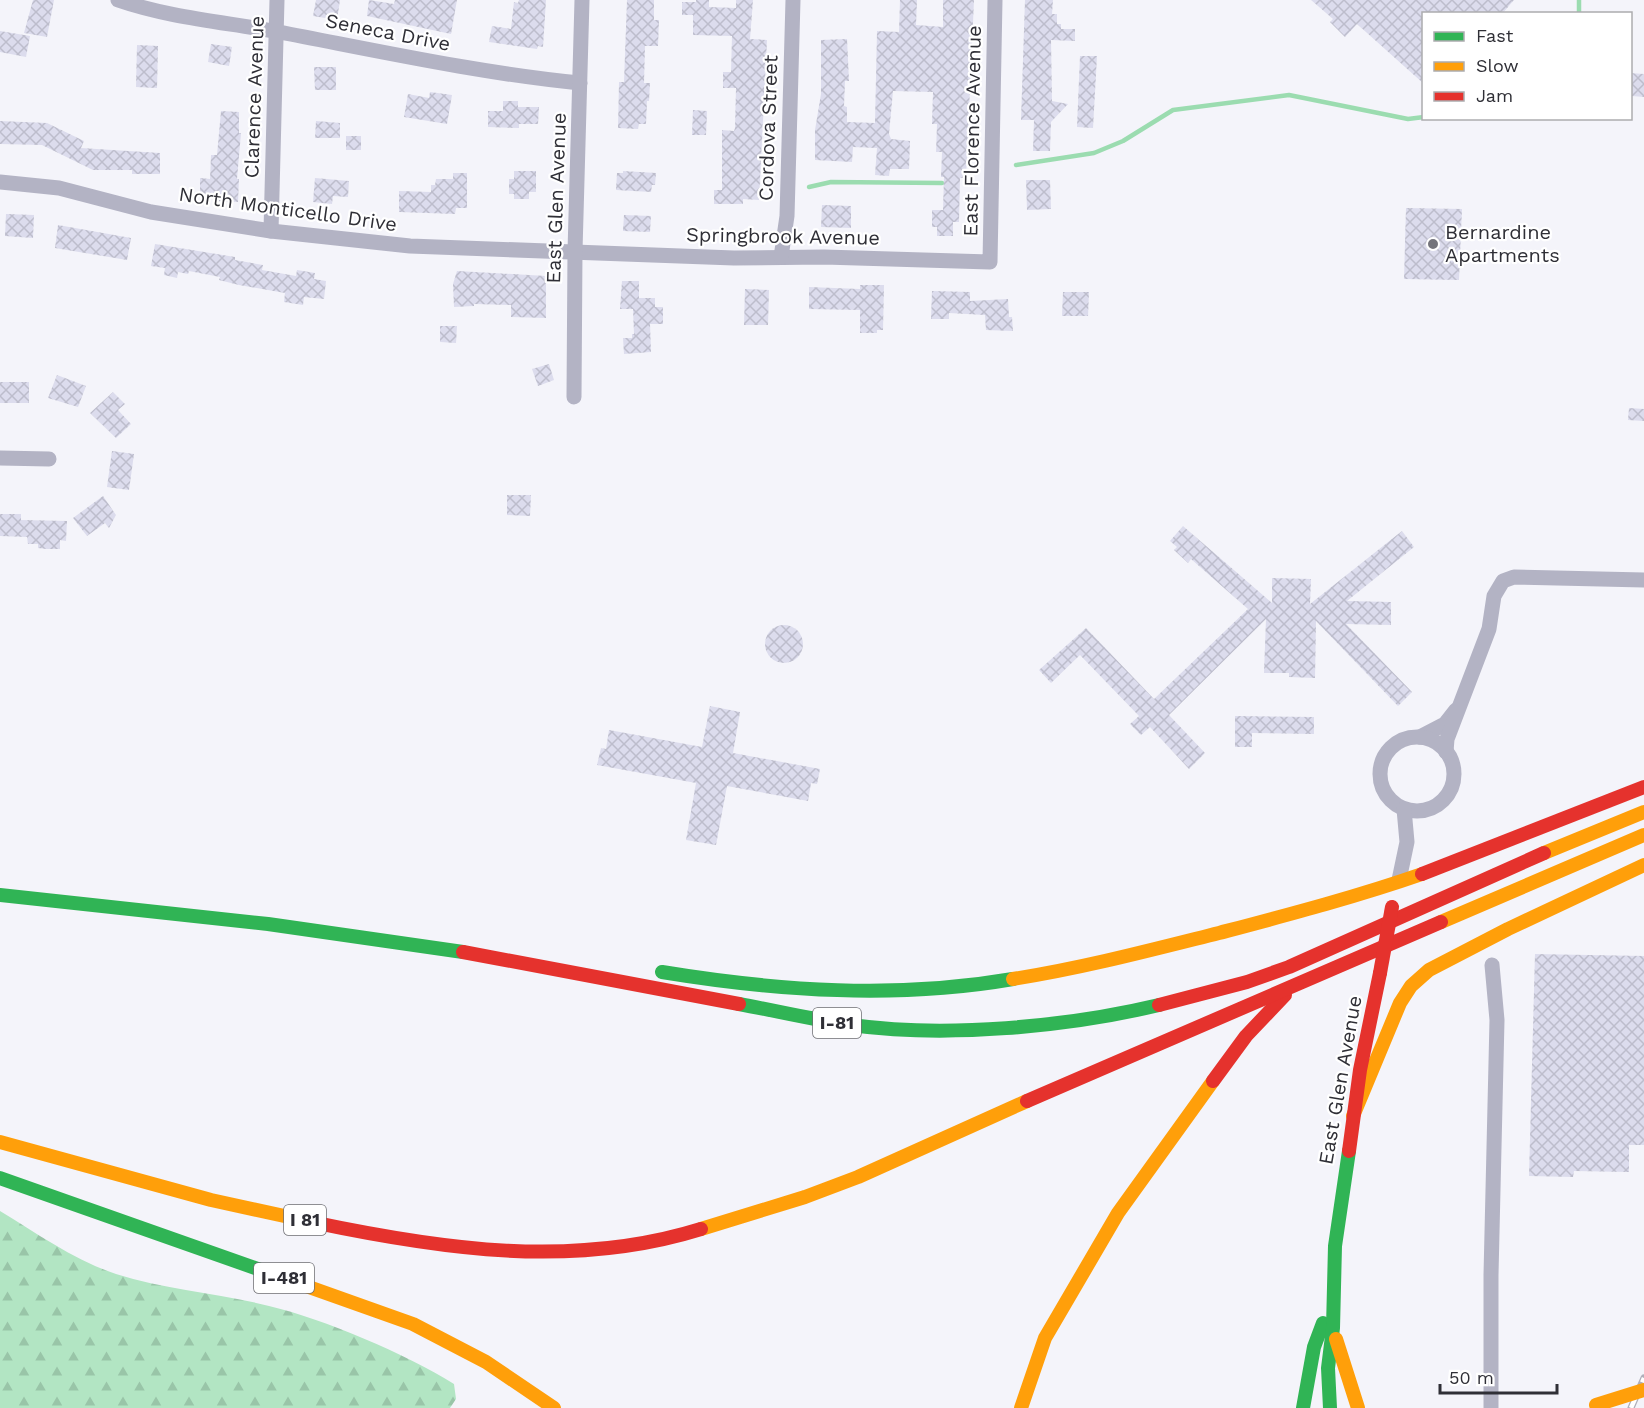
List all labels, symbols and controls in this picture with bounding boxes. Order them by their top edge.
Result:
street label: Seneca Drive [323,8,453,56]
legend [1422,12,1632,120]
street label: Clarence Avenue [239,15,269,179]
street label: East Florence Avenue [958,25,986,237]
text: Fast [1476,25,1514,46]
street label: Cordova Street [753,54,783,201]
text: Slow [1476,55,1519,76]
text: Jam [1476,85,1513,106]
street label: East Glen Avenue [541,112,571,284]
street label: North Monticello Drive [177,182,399,236]
place label: Bernardine Apartments [1445,220,1560,267]
street label: Springbrook Avenue [686,222,880,250]
marker: Bernardine Apartments [1426,237,1440,251]
street label: East Glen Avenue [1313,994,1367,1166]
road number: I-81 [813,1008,861,1038]
road number: I 81 [284,1205,326,1235]
road number: I-481 [254,1263,314,1293]
scale bar [1440,1357,1557,1395]
text: 50 m [1449,1367,1494,1388]

